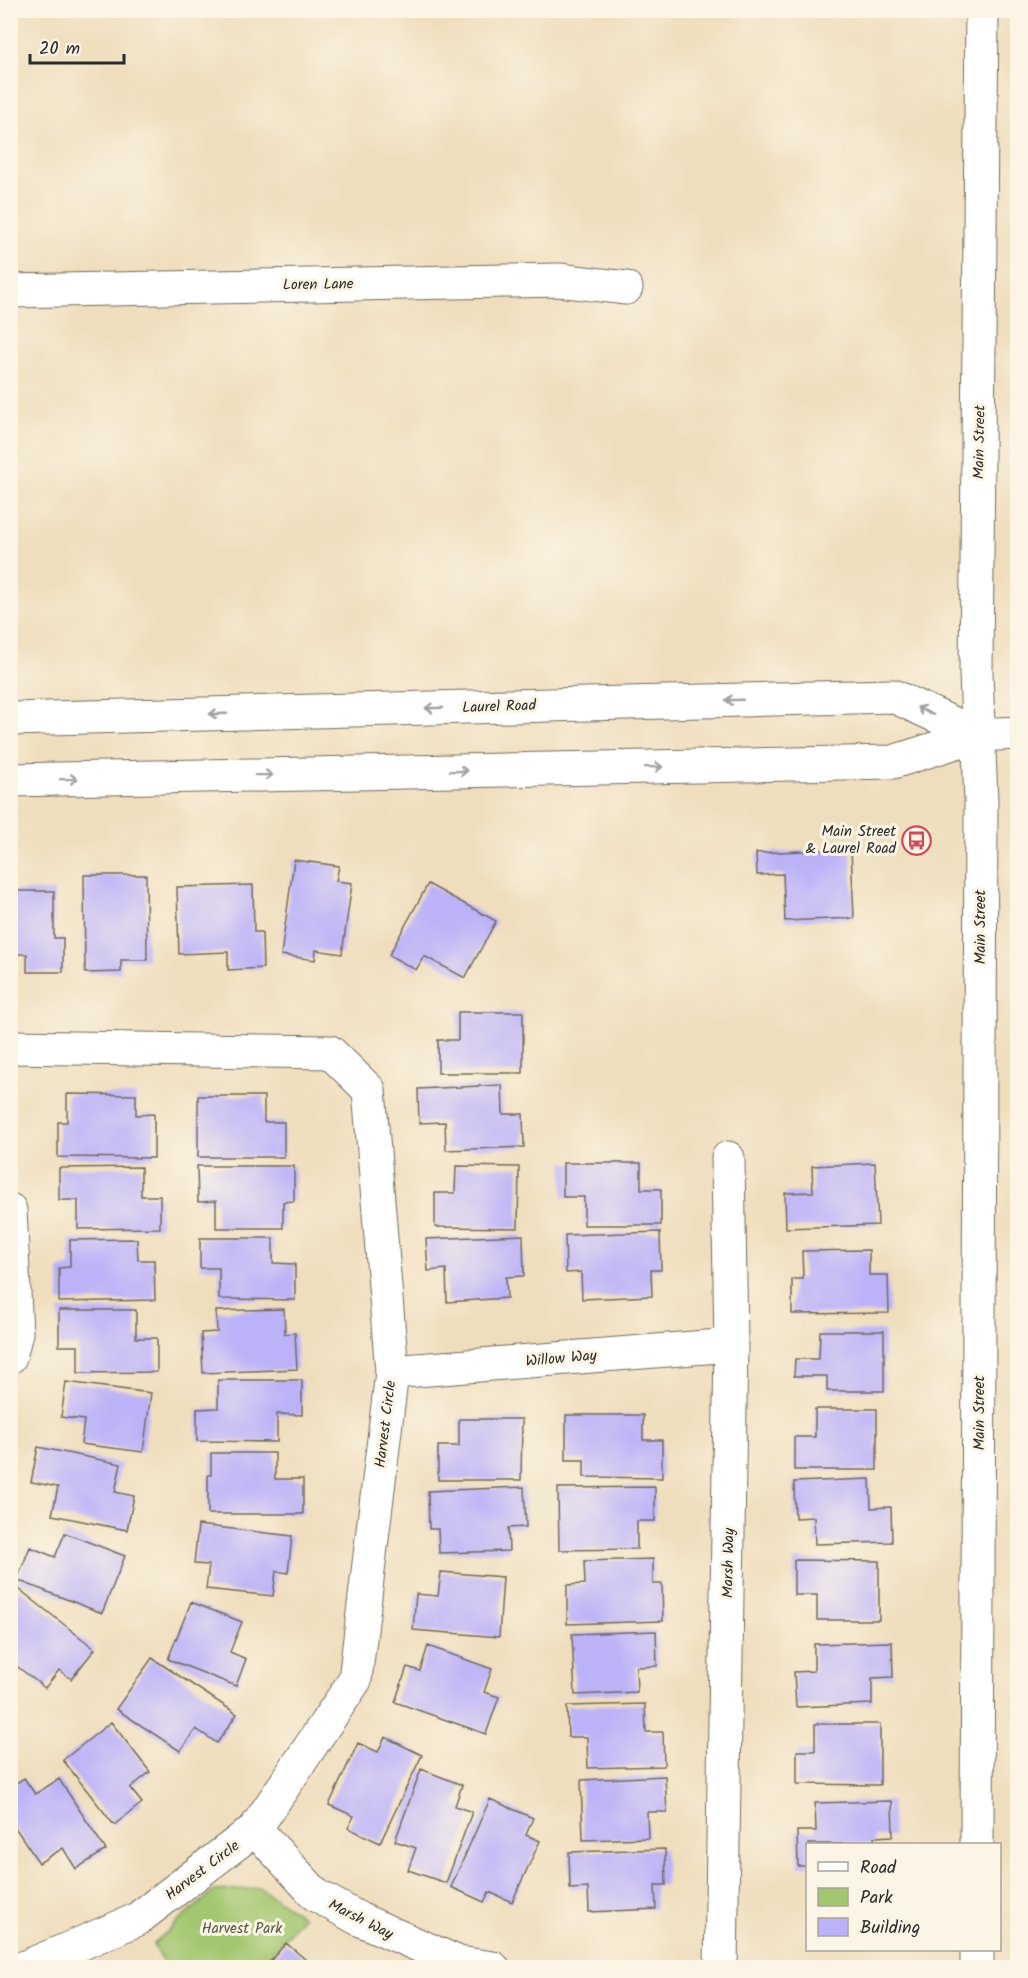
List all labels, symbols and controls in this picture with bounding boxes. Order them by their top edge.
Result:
scale bar [30,27,124,65]
text: 20 m [39,35,80,64]
street label: Loren Lane [282,272,354,298]
street label: Main Street [967,404,993,479]
street label: Laurel Road [462,694,537,720]
one-way arrow [724,694,744,706]
one-way arrow [424,702,444,714]
one-way arrow [917,704,935,716]
one-way arrow [208,708,228,720]
one-way arrow [643,761,663,773]
one-way arrow [448,765,468,777]
one-way arrow [253,769,273,781]
one-way arrow [58,773,78,784]
place label: Main Street & Laurel Road [806,820,897,861]
bus stop icon: Main Street & Laurel Road [901,824,933,856]
street label: Main Street [969,890,993,964]
street label: Willow Way [524,1344,599,1374]
street label: Main Street [968,1376,992,1450]
street label: Harvest Circle [369,1379,403,1469]
street label: Marsh Way [716,1527,742,1598]
street label: Harvest Circle [160,1835,245,1907]
legend [806,1843,1001,1951]
text: Road [860,1854,897,1883]
text: Park [860,1884,893,1913]
street label: Marsh Way [324,1893,398,1947]
text: Building [860,1914,920,1943]
park label: Harvest Park [202,1917,283,1941]

